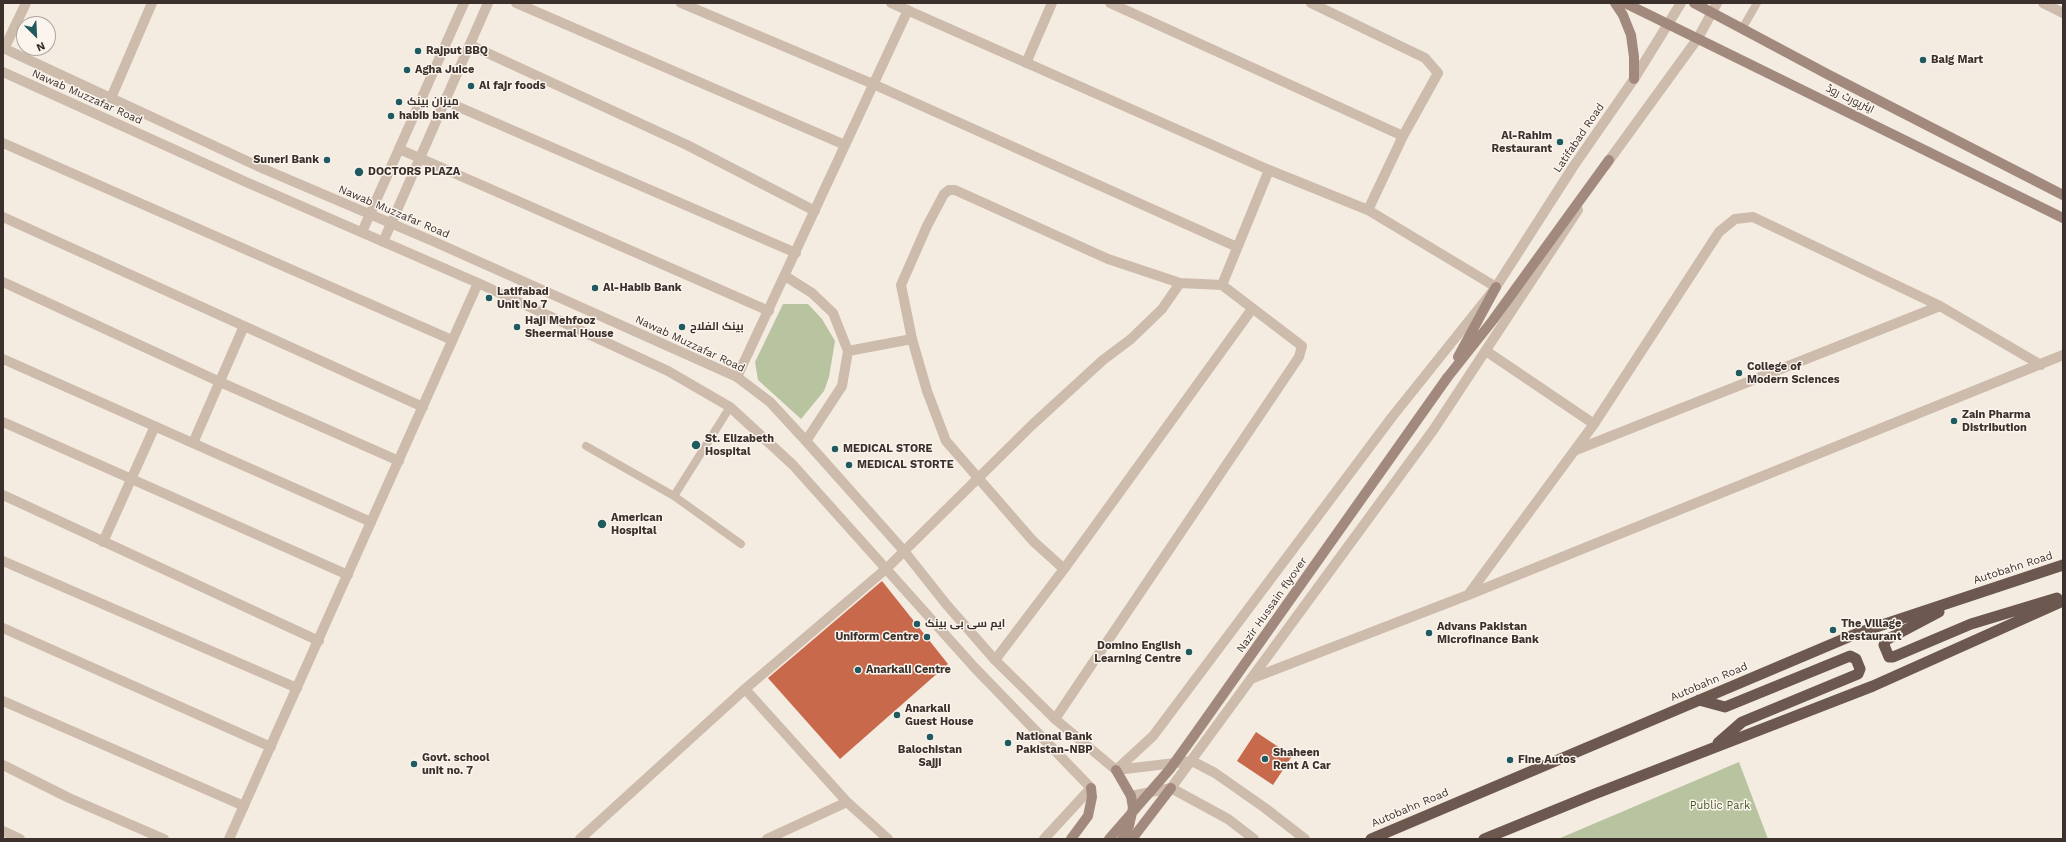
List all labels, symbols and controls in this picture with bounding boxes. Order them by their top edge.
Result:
north arrow [16,16,56,56]
text: N [34,39,47,54]
place label: Rajput BBQ [426,44,488,58]
marker: Rajput BBQ [413,46,423,56]
place label: Baig Mart [1931,53,1983,67]
marker: Baig Mart [1918,55,1928,65]
place label: Agha Juice [415,63,474,77]
marker: Agha Juice [402,65,412,75]
street label: Nawab Muzzafar Road [30,67,144,127]
place label: Al fajr foods [479,79,546,93]
marker: Al fajr foods [466,81,476,91]
street label: ایئرپورٹ روڈ [1824,82,1876,116]
place label: میزان بینک [407,95,459,109]
marker: میزان بینک [394,97,404,107]
street label: Latifabad Road [1551,101,1607,175]
place label: habib bank [399,109,459,123]
marker: habib bank [386,111,396,121]
place label: Al-Rahim Restaurant [1492,129,1552,155]
marker: Al-Rahim Restaurant [1555,137,1565,147]
place label: Suneri Bank [253,153,319,167]
marker: Suneri Bank [322,155,332,165]
place label: DOCTORS PLAZA [368,165,460,179]
marker: DOCTORS PLAZA [353,166,365,178]
street label: Nawab Muzzafar Road [336,183,452,241]
place label: Al-Habib Bank [603,281,682,295]
marker: Al-Habib Bank [590,283,600,293]
place label: Latifabad Unit No 7 [497,285,549,311]
marker: Latifabad Unit No 7 [484,293,494,303]
street label: Nawab Muzzafar Road [633,313,747,375]
place label: Haji Mehfooz Sheermal House [525,314,614,340]
place label: بینک الفلاح [690,320,744,334]
marker: Haji Mehfooz Sheermal House [512,322,522,332]
marker: بینک الفلاح [677,322,687,332]
place label: College of Modern Sciences [1747,360,1840,386]
marker: College of Modern Sciences [1734,368,1744,378]
place label: Zain Pharma Distribution [1962,408,2030,434]
marker: Zain Pharma Distribution [1949,416,1959,426]
place label: St. Elizabeth Hospital [705,432,774,458]
marker: St. Elizabeth Hospital [690,439,702,451]
place label: MEDICAL STORE [843,442,933,456]
marker: MEDICAL STORE [830,444,840,454]
place label: MEDICAL STORTE [857,458,954,472]
marker: MEDICAL STORTE [844,460,854,470]
place label: American Hospital [611,511,663,537]
marker: American Hospital [596,518,608,530]
street label: Autobahn Road [1972,549,2054,587]
street label: Nazir Hussain flyover [1234,555,1310,655]
place label: ایم سی بی بینک [925,617,1005,631]
place label: The Village Restaurant [1841,617,1901,643]
marker: ایم سی بی بینک [912,619,922,629]
place label: Advans Pakistan Microfinance Bank [1437,620,1539,646]
marker: The Village Restaurant [1828,625,1838,635]
marker: Advans Pakistan Microfinance Bank [1424,628,1434,638]
place label: Uniform Centre [835,630,919,644]
marker: Uniform Centre [922,632,932,642]
place label: Domino English Learning Centre [1094,639,1181,665]
marker: Domino English Learning Centre [1184,647,1194,657]
street label: Autobahn Road [1668,660,1750,704]
place label: Anarkali Centre [866,663,951,677]
marker: Anarkali Centre [853,665,863,675]
place label: Anarkali Guest House [905,702,974,728]
marker: Anarkali Guest House [892,710,902,720]
place label: National Bank Pakistan-NBP [1016,730,1093,756]
marker: Balochistan Sajji [925,732,935,742]
marker: National Bank Pakistan-NBP [1003,738,1013,748]
place label: Balochistan Sajji [898,743,962,769]
place label: Shaheen Rent A Car [1273,746,1331,772]
place label: Govt. school unit no. 7 [422,751,489,777]
place label: Fine Autos [1518,753,1576,767]
marker: Shaheen Rent A Car [1260,754,1270,764]
marker: Fine Autos [1505,755,1515,765]
marker: Govt. school unit no. 7 [409,759,419,769]
street label: Autobahn Road [1369,786,1451,830]
park label: Public Park [1690,799,1750,813]

